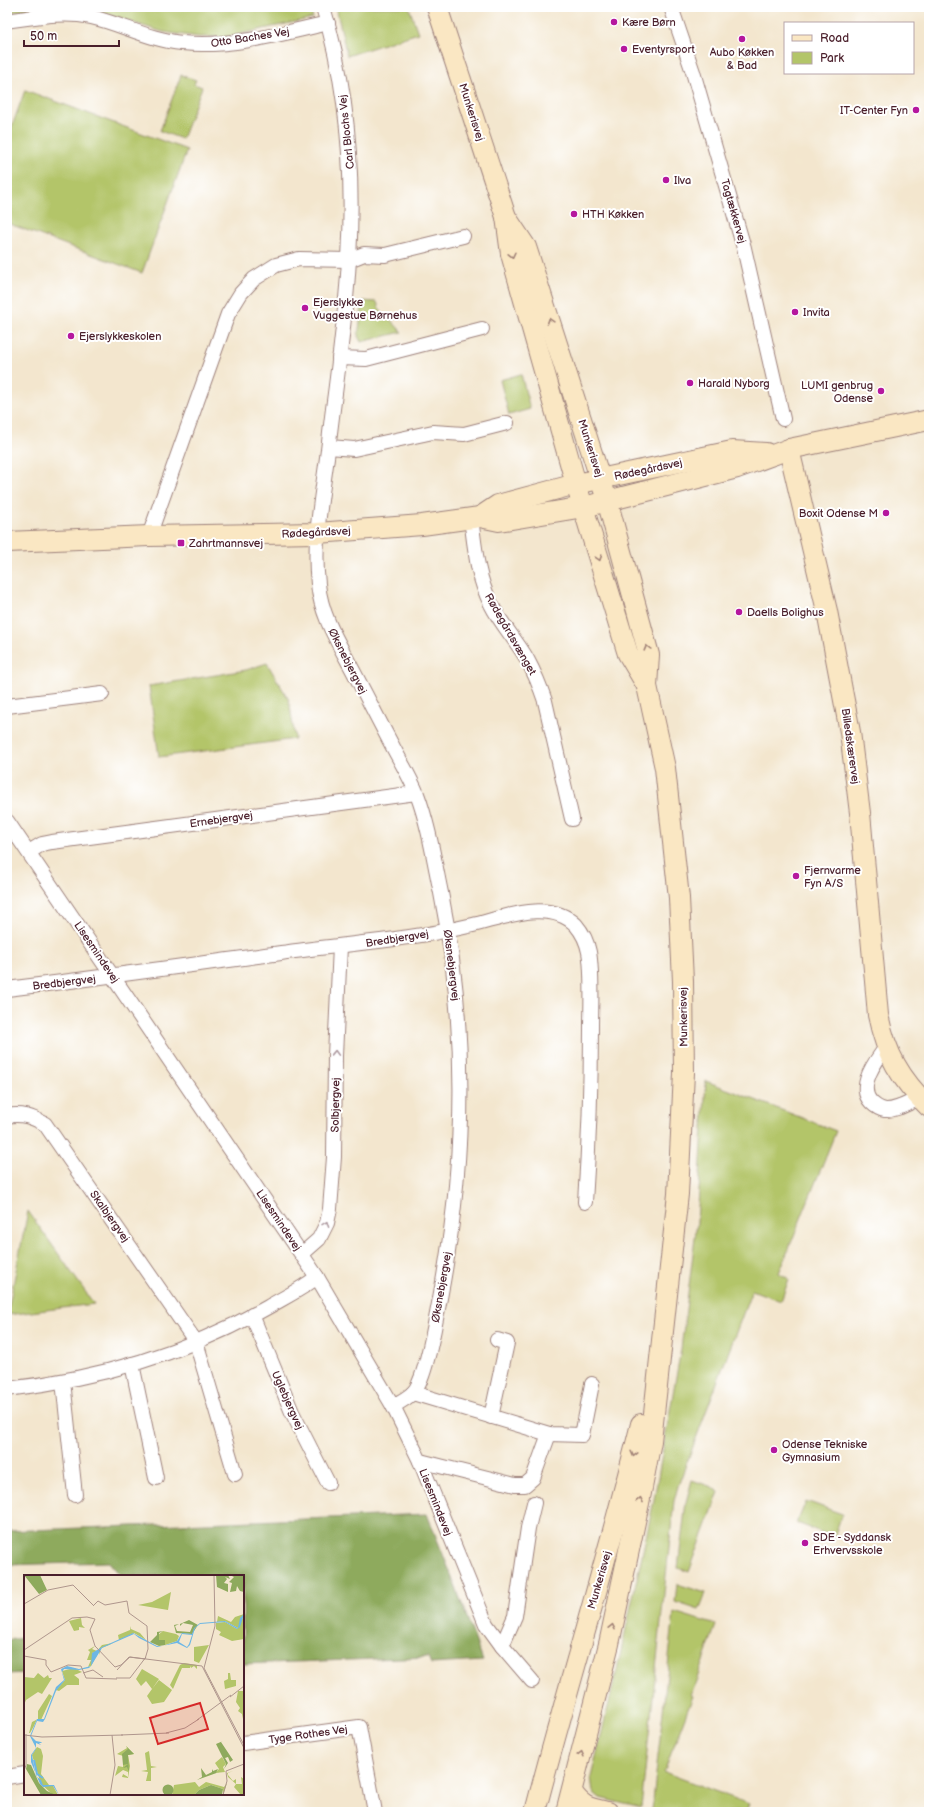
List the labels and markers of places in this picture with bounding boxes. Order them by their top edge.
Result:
place label: Kære Børn [622,16,676,29]
marker: Kære Børn [609,17,619,27]
marker: Aubo Køkken & Bad [737,34,747,44]
place label: Eventyrsport [632,43,696,56]
marker: Eventyrsport [619,44,629,54]
place label: Aubo Køkken & Bad [710,46,774,72]
place label: IT-Center Fyn [840,104,908,117]
marker: IT-Center Fyn [911,105,921,115]
place label: Ilva [674,174,691,187]
marker: Ilva [661,175,671,185]
place label: HTH Køkken [582,208,644,221]
marker: HTH Køkken [569,209,579,219]
place label: Ejerslykke Vuggestue Børnehus [313,296,418,322]
marker: Ejerslykke Vuggestue Børnehus [300,303,310,313]
place label: Invita [803,306,830,319]
marker: Invita [790,307,800,317]
place label: Ejerslykkeskolen [79,330,161,343]
marker: Ejerslykkeskolen [66,331,76,341]
place label: Harald Nyborg [698,377,770,390]
marker: Harald Nyborg [685,378,695,388]
place label: LUMI genbrug Odense [801,379,873,405]
marker: LUMI genbrug Odense [876,386,886,396]
place label: Boxit Odense M [799,507,878,520]
marker: Boxit Odense M [881,508,891,518]
place label: Zahrtmannsvej [188,537,263,550]
marker: Zahrtmannsvej [176,538,186,548]
place label: Daells Bolighus [747,606,824,619]
marker: Daells Bolighus [734,607,744,617]
place label: Fjernvarme Fyn A/S [804,864,861,890]
marker: Fjernvarme Fyn A/S [791,871,801,881]
place label: Odense Tekniske Gymnasium [782,1438,868,1464]
marker: Odense Tekniske Gymnasium [769,1445,779,1455]
place label: SDE - Syddansk Erhvervsskole [813,1531,892,1557]
marker: SDE - Syddansk Erhvervsskole [800,1538,810,1548]

